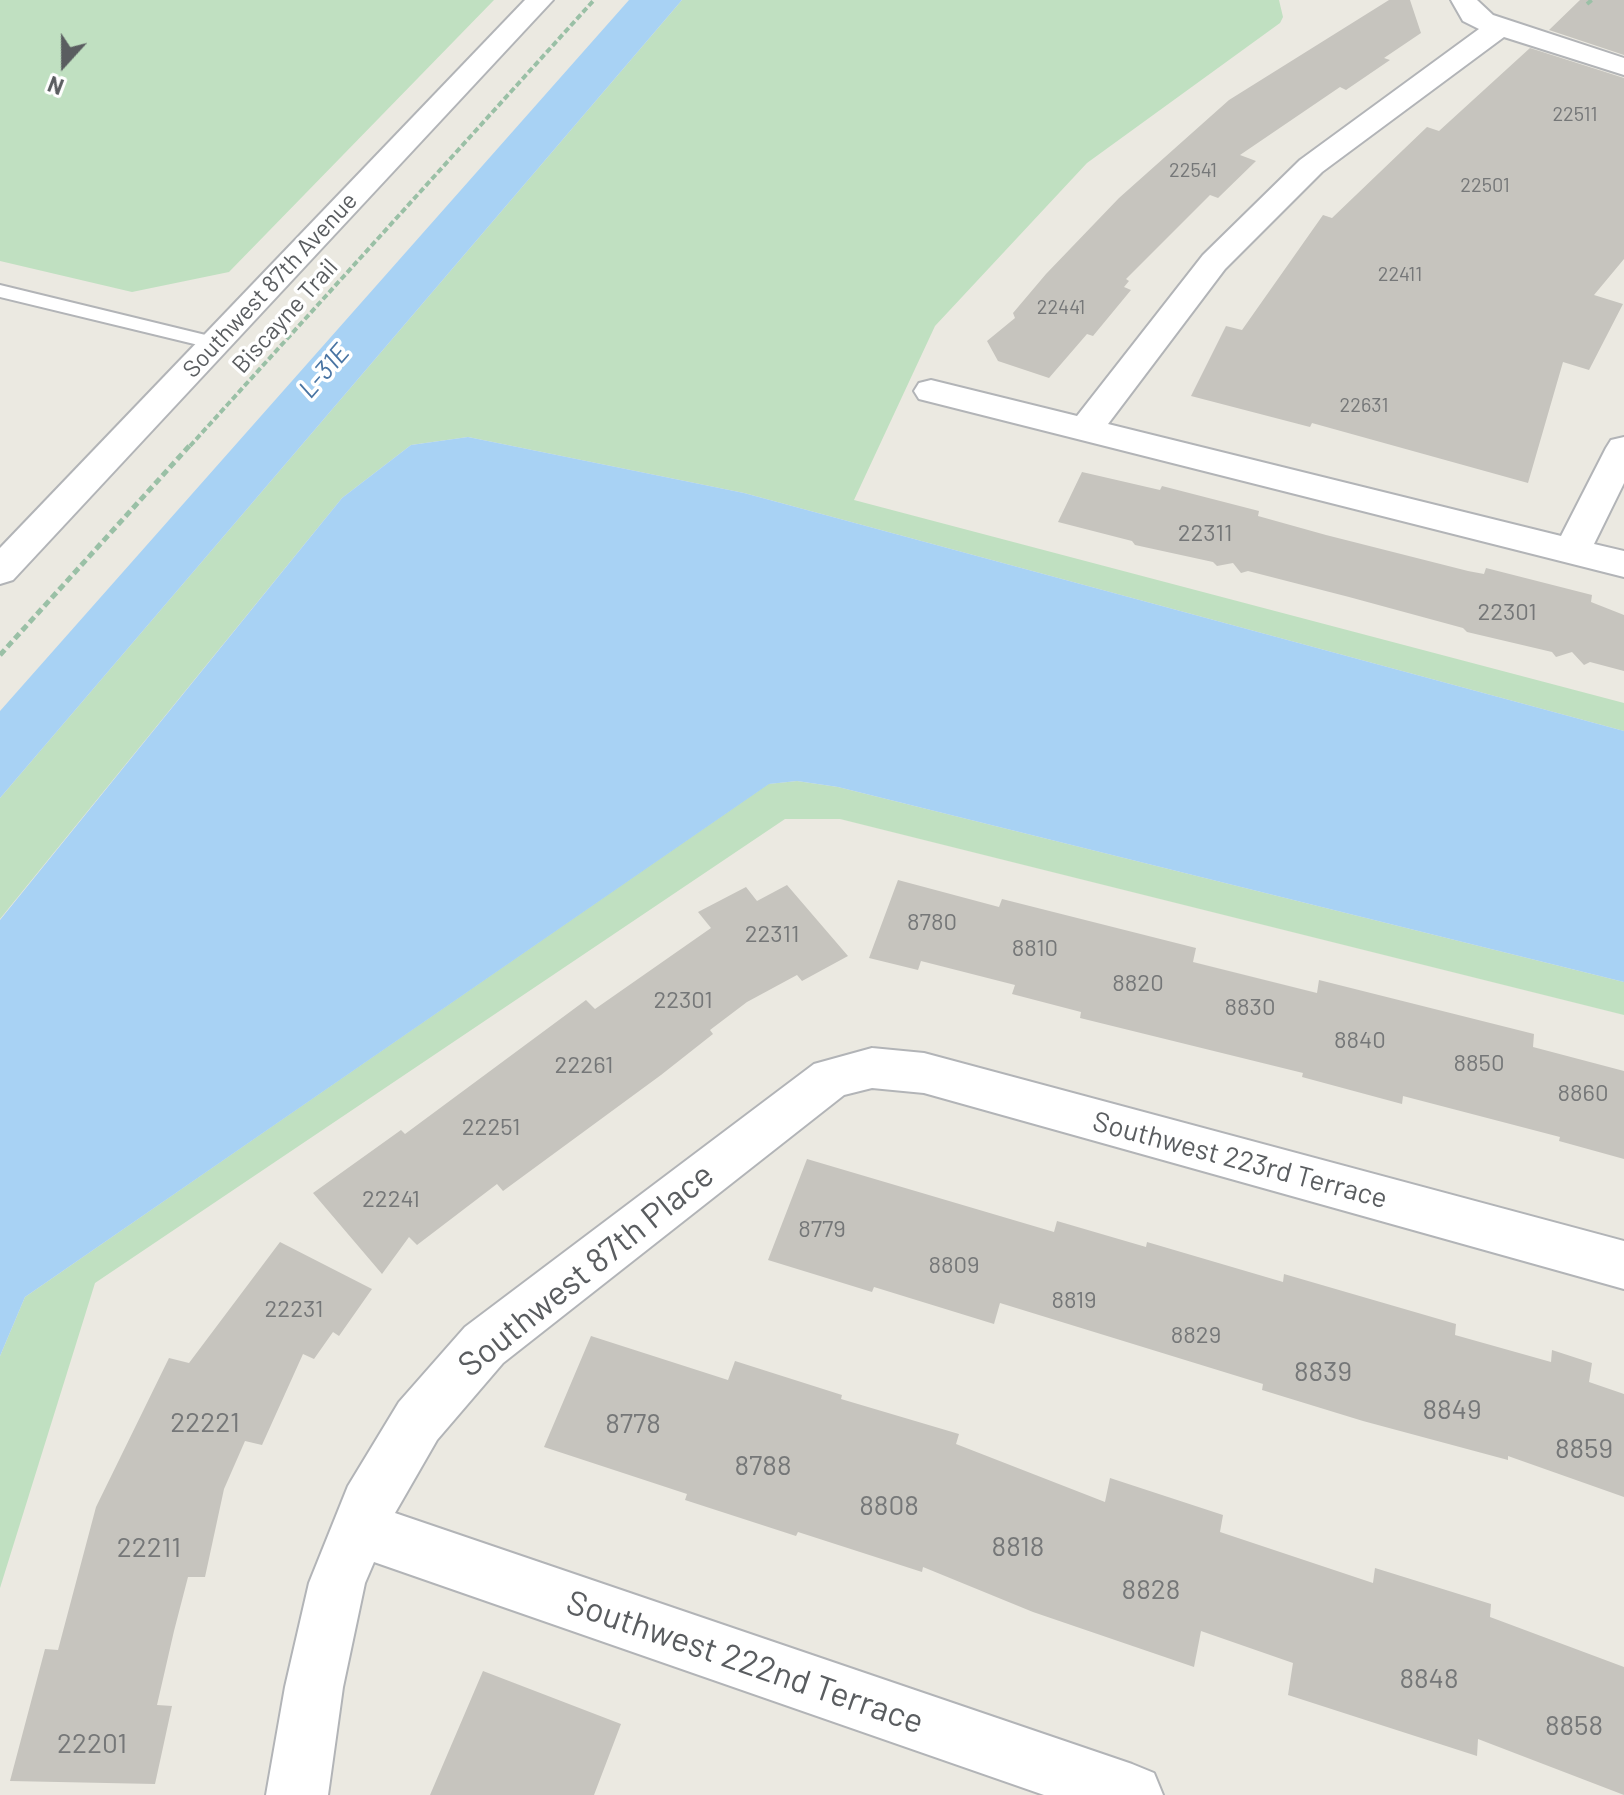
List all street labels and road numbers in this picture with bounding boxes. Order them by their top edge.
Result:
street label: Southwest 87th Avenue [177,186,363,384]
street label: Biscayne Trail [226,253,344,379]
street label: Southwest 223rd Terrace [1089,1105,1391,1215]
street label: Southwest 87th Place [450,1155,722,1385]
street label: Southwest 222nd Terrace [561,1582,929,1742]

